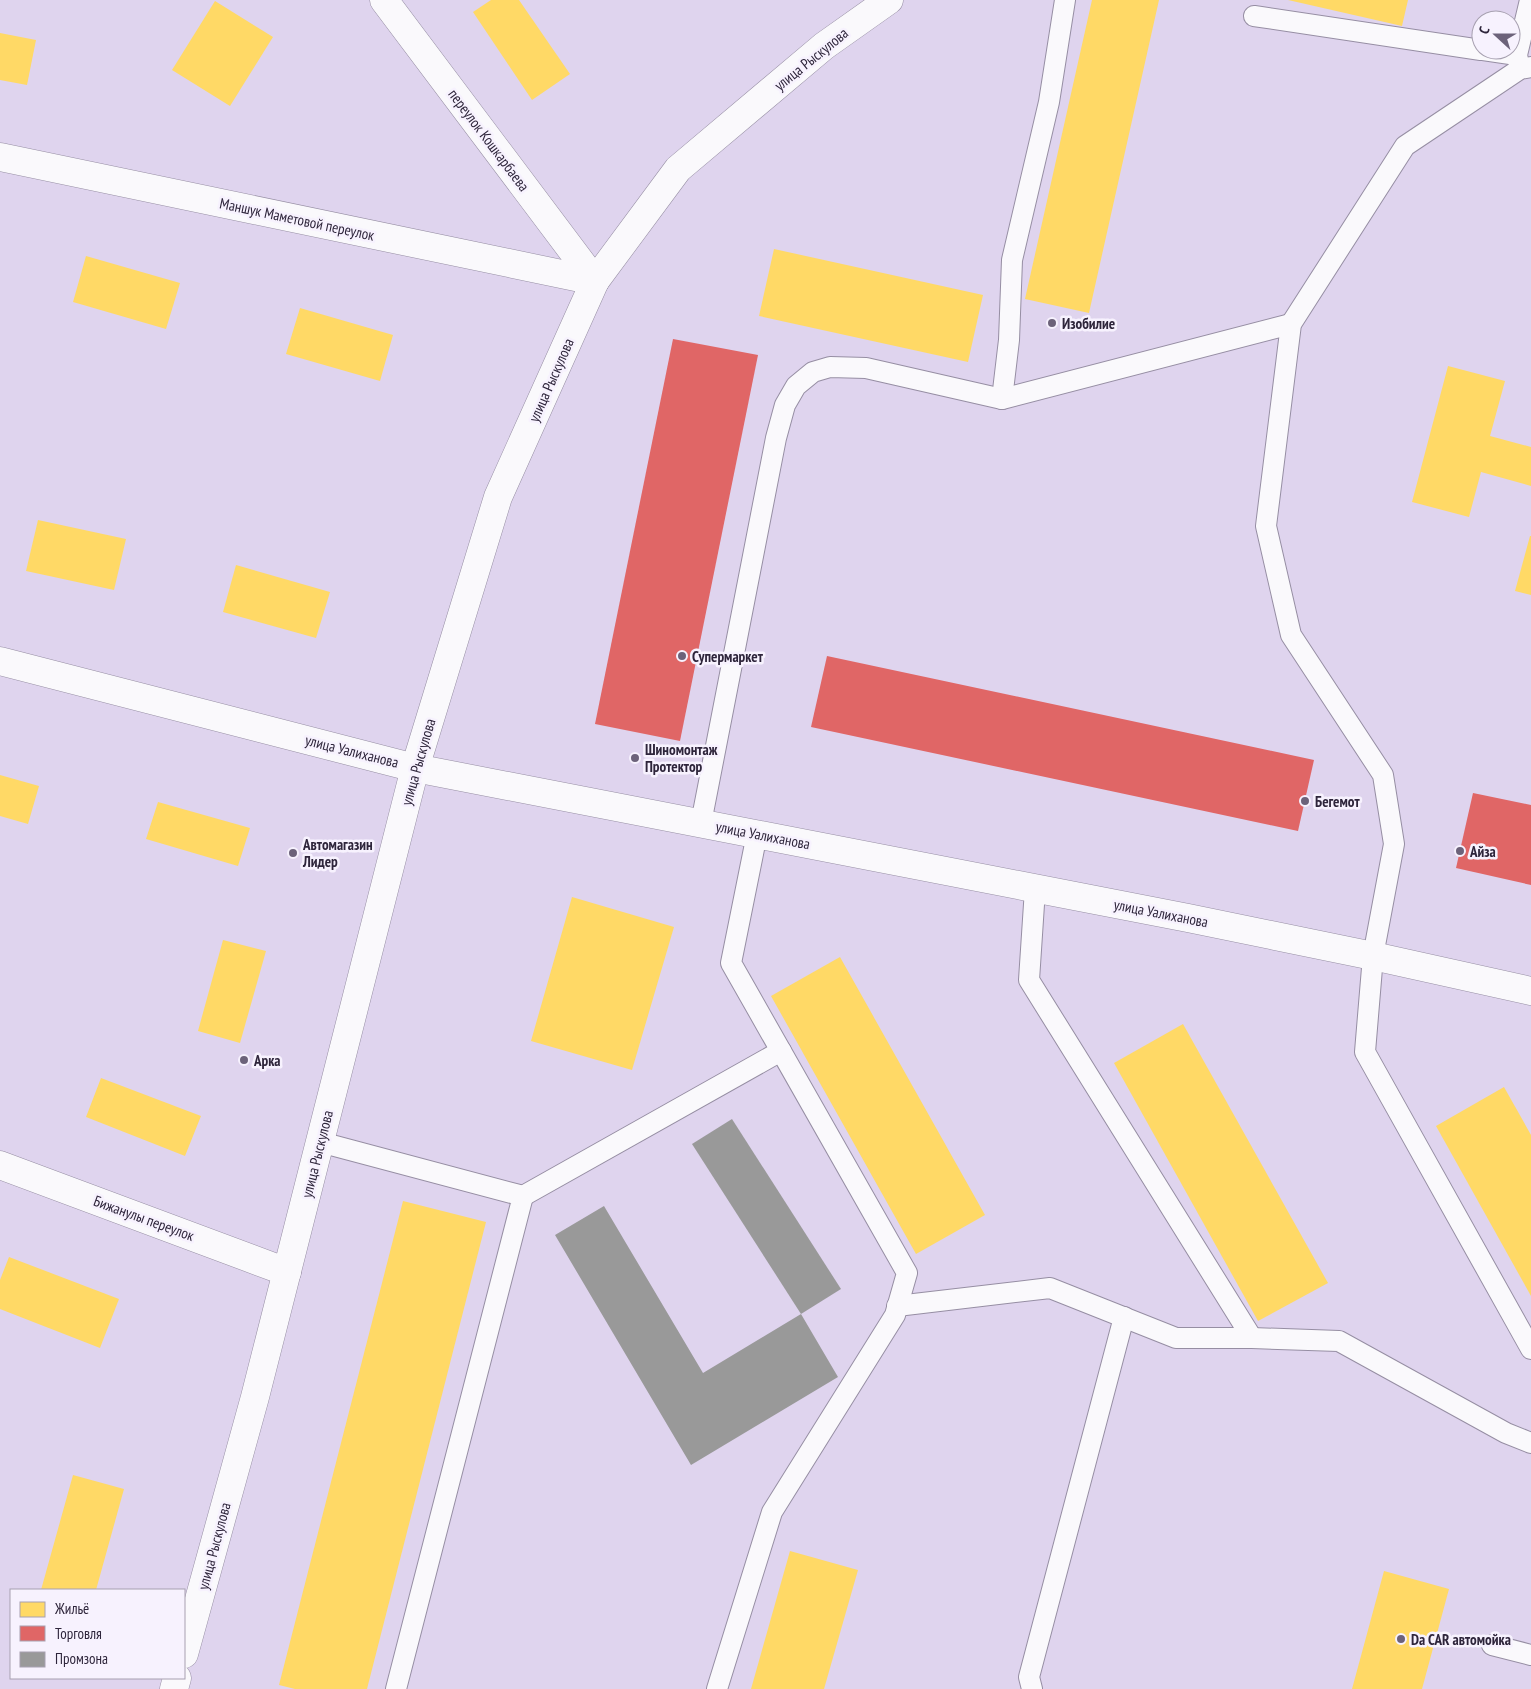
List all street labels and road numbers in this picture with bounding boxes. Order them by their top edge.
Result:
street label: улица Рыскулова [770,23,852,95]
street label: переулок Кошкарбаева [444,85,534,195]
street label: Маншук Маметовой переулок [218,193,376,245]
street label: улица Рыскулова [524,335,578,425]
street label: улица Рыскулова [397,716,439,808]
street label: улица Уалиханова [303,730,401,772]
street label: улица Уалиханова [714,817,812,853]
street label: улица Уалиханова [1112,895,1210,931]
street label: улица Рыскулова [297,1108,337,1200]
street label: Бижанулы переулок [91,1191,197,1245]
street label: улица Рыскулова [193,1500,235,1592]

